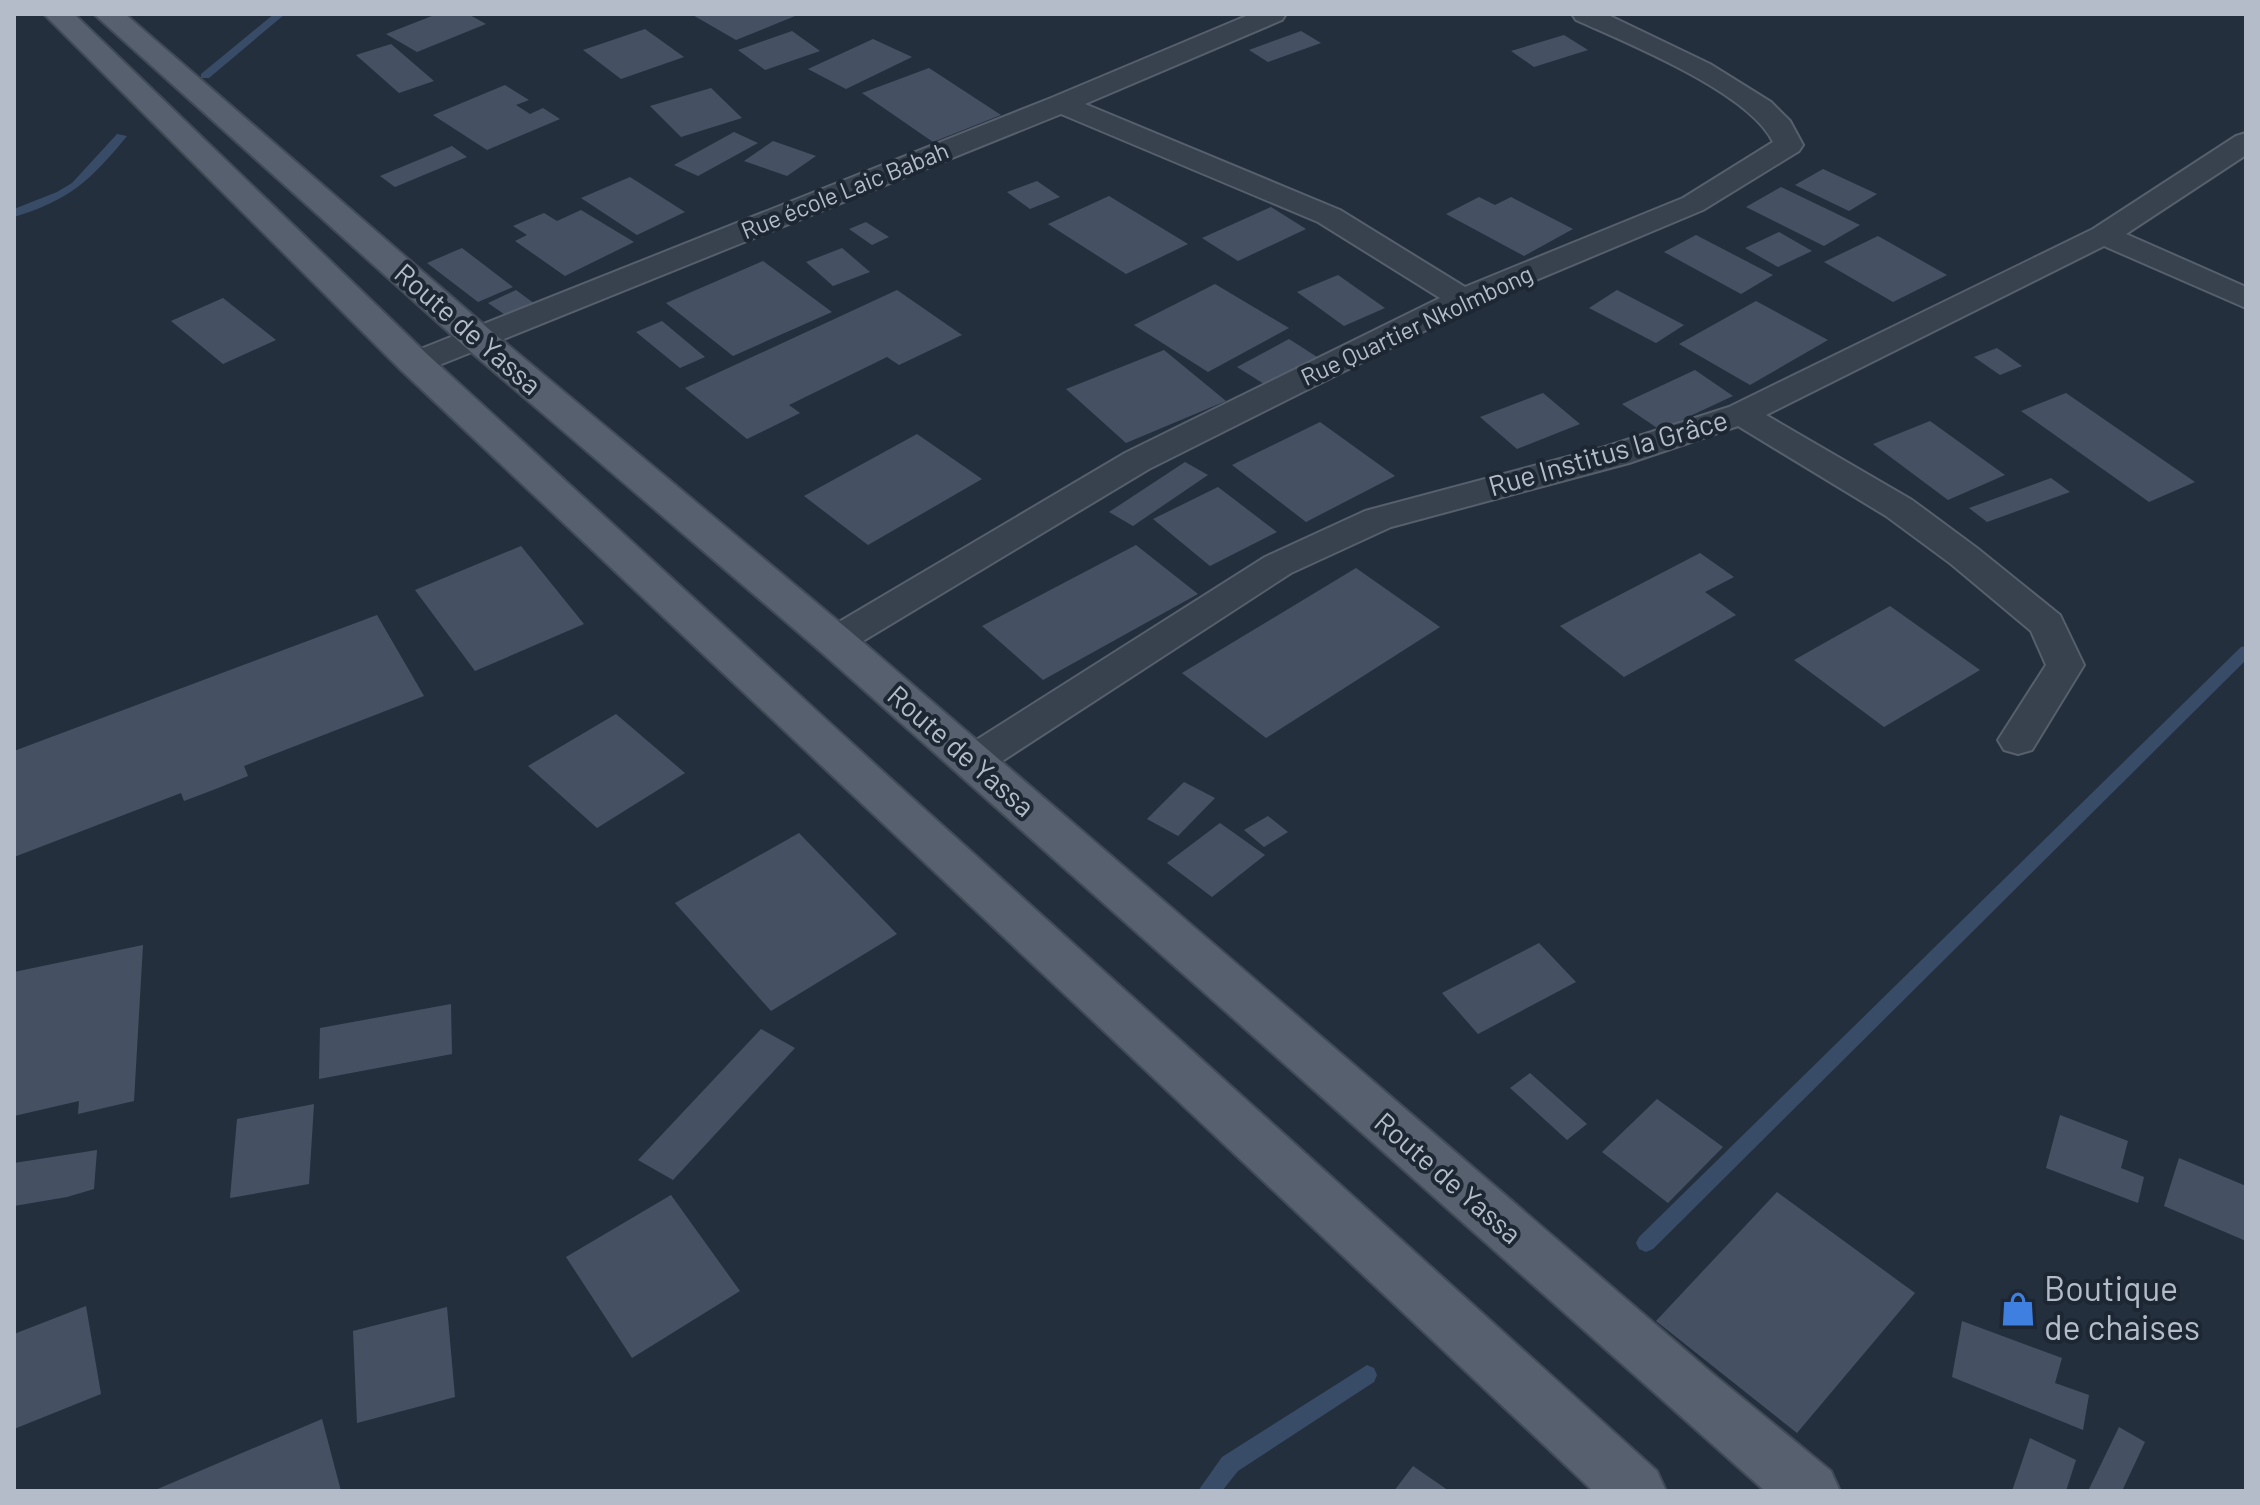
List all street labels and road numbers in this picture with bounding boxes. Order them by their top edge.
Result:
street label: Rue école Laic Babah [736,135,952,245]
street label: Route de Yassa [388,255,549,401]
street label: Rue Quartier Nkolmbong [1296,258,1537,391]
street label: Rue Institus la Grâce [1484,402,1731,502]
street label: Route de Yassa [881,677,1042,823]
street label: Route de Yassa [1368,1104,1529,1250]

